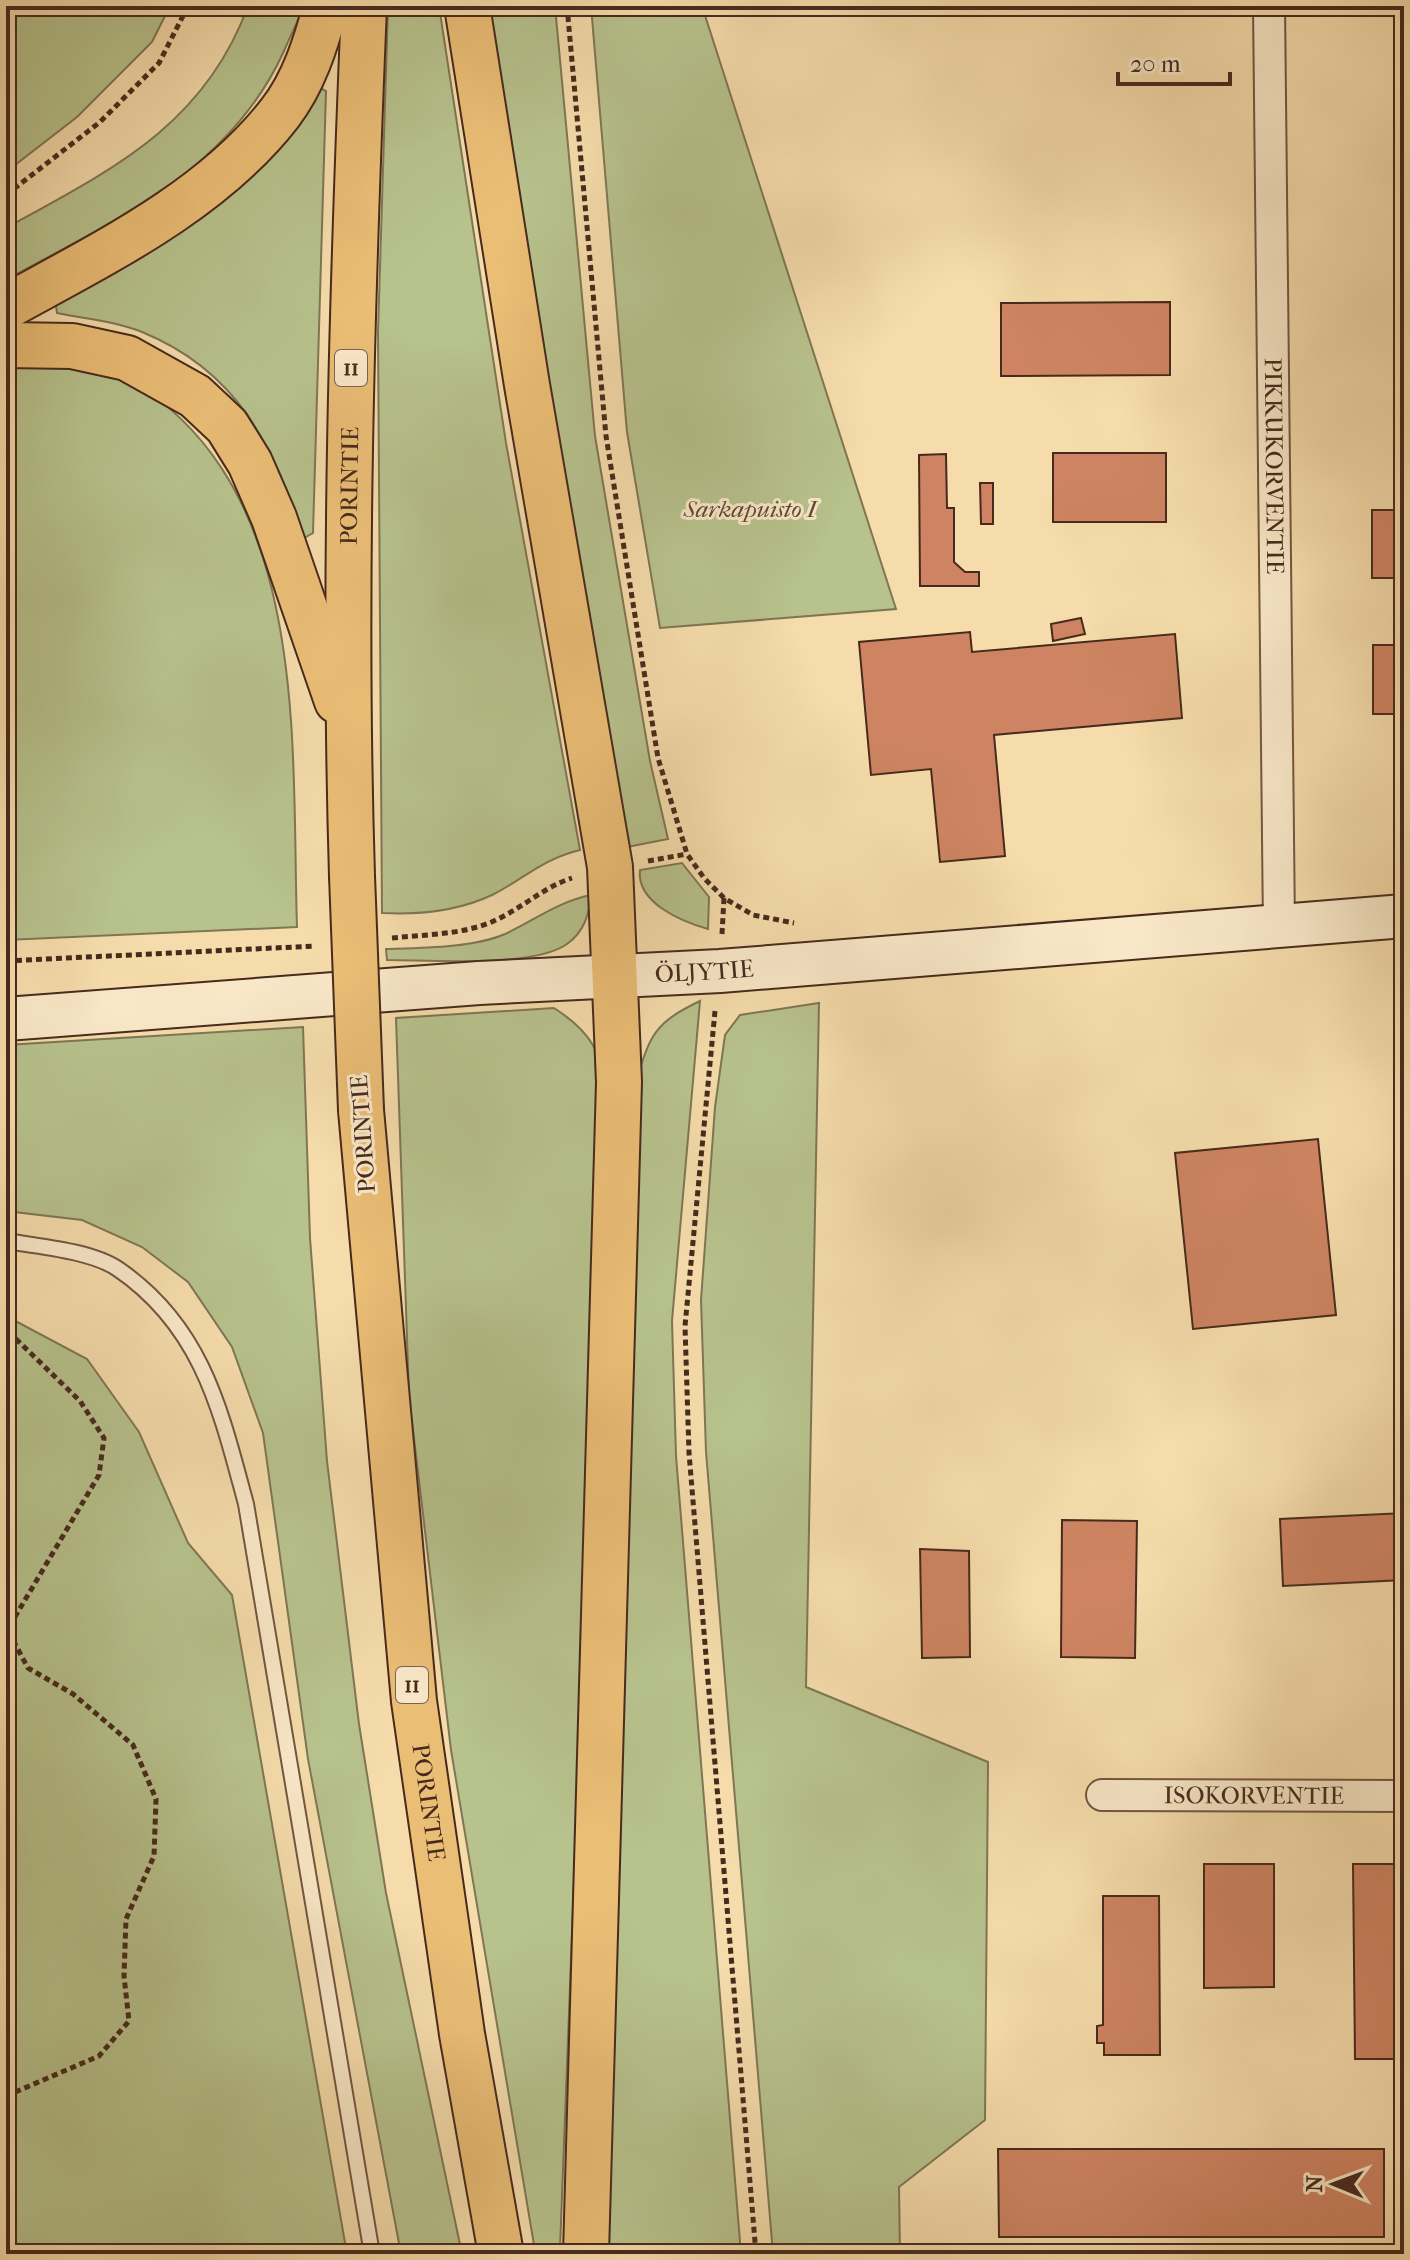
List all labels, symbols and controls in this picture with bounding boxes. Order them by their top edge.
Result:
scale bar [1118,36,1230,86]
text: 20 m [1130,50,1181,78]
road number: 11 [335,350,367,386]
street label: PIKKUKORVENTIE [1259,357,1289,575]
street label: PORINTIE [335,427,364,545]
park label: Sarkapuisto I [683,495,819,523]
street label: ÖLJYTIE [654,954,755,988]
street label: PORINTIE [345,1074,381,1194]
road number: 11 [396,1667,428,1703]
street label: PORINTIE [406,1742,451,1863]
street label: ISOKORVENTIE [1164,1781,1344,1810]
north arrow [1294,2144,1374,2224]
text: N [1302,2175,1328,2192]

